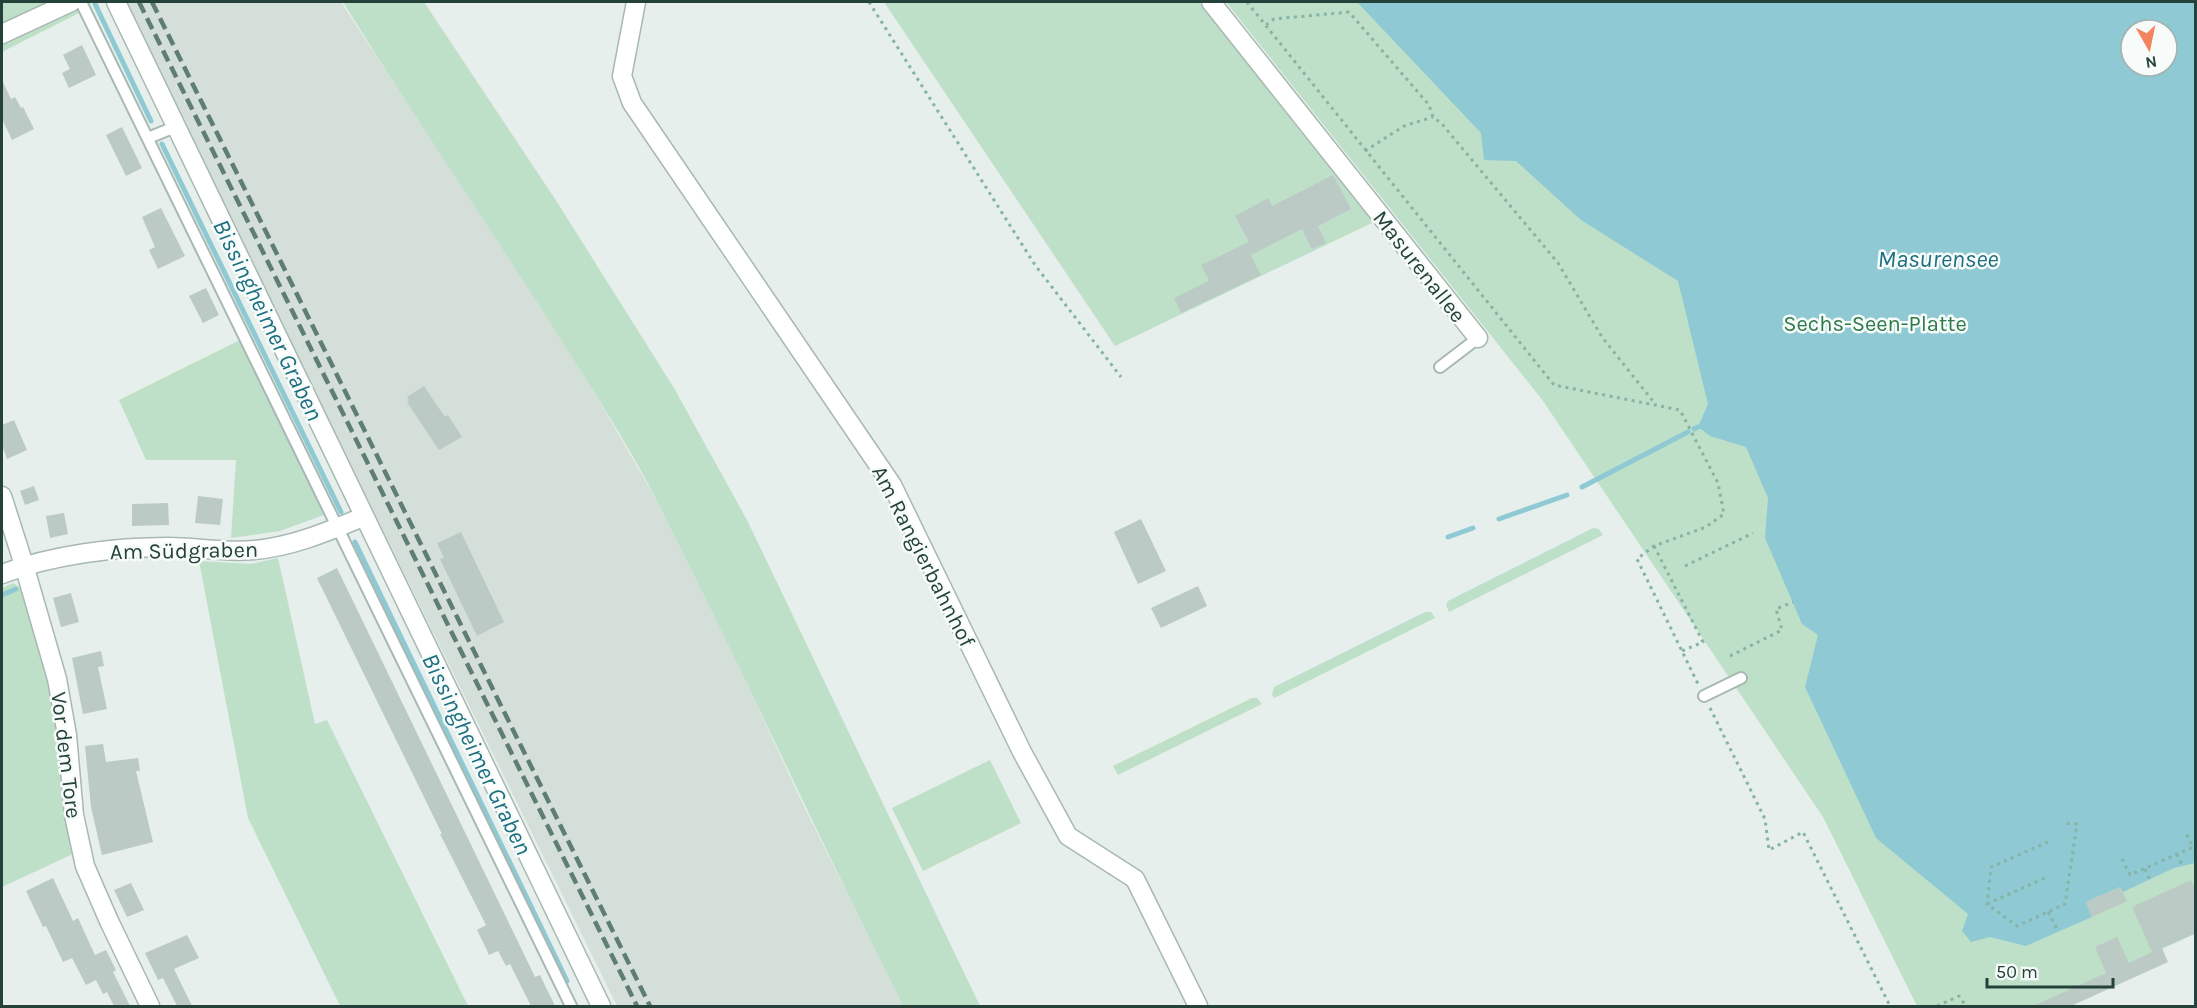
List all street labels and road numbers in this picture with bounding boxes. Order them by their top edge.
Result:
street label: Masurenallee [1367,205,1471,328]
street label: Am Rangierbahnhof [866,461,980,652]
street label: Am Südgraben [110,537,258,565]
street label: Vor dem Tore [45,690,87,820]

